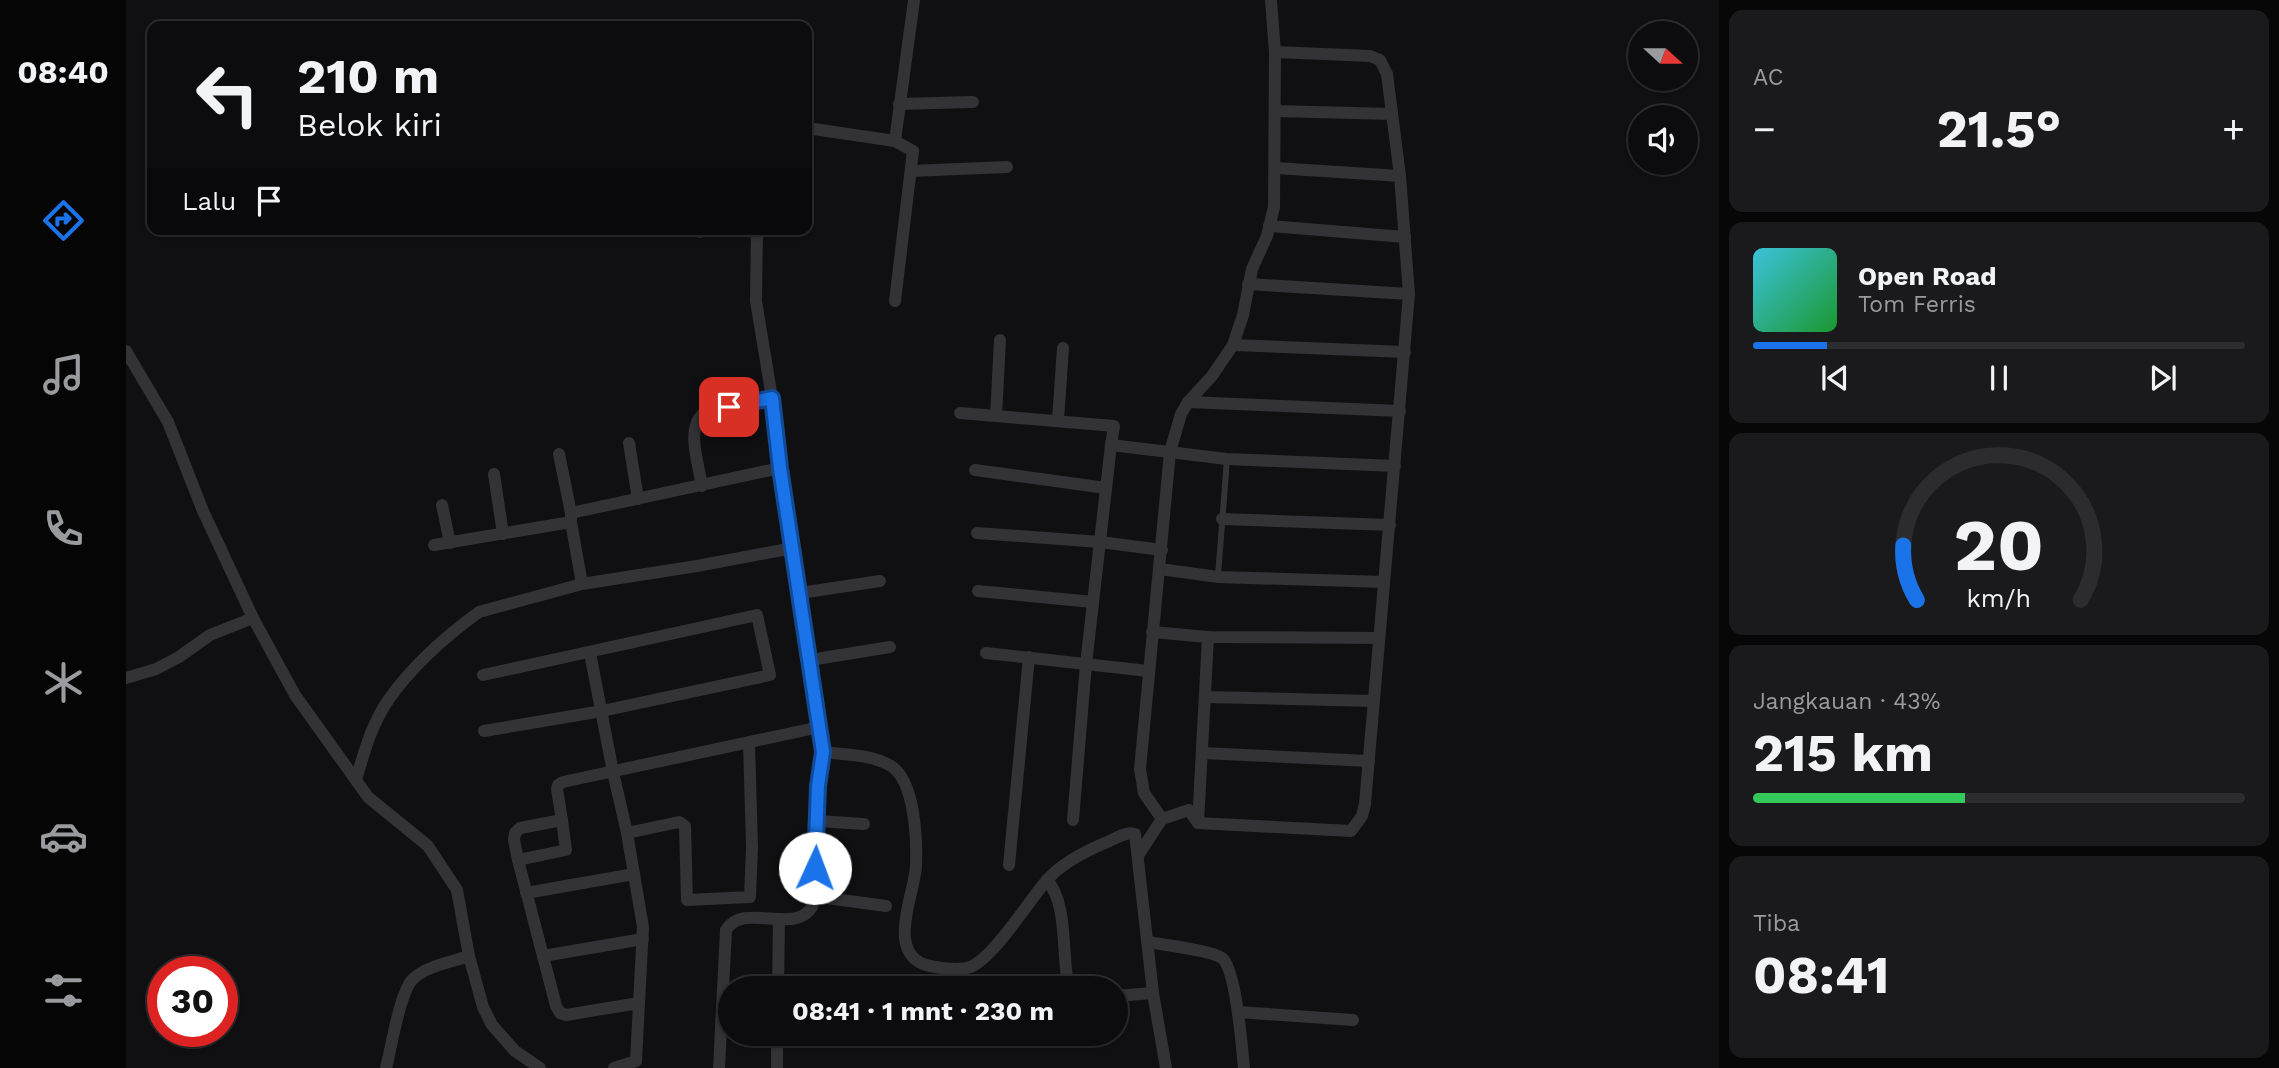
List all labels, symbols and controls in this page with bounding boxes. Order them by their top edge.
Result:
north arrow [1628,21,1698,91]
map controls [1628,21,1698,175]
text: 210 m [297,47,439,105]
icon: left [182,49,273,140]
text: 08:40 [17,53,109,91]
text: AC [1753,64,1783,91]
text: 21.5° [1937,99,2061,160]
button: sound [1628,105,1698,175]
text: Belok kiri [297,106,442,144]
text: − [1753,107,1776,151]
text: + [2222,107,2245,151]
icon: arrive [250,182,288,220]
text: Lalu [182,186,236,216]
icon: directions [39,196,88,245]
text: Open Road [1858,261,1996,291]
text: Tom Ferris [1858,291,1976,318]
icon: music [39,350,88,399]
icon: previous [1816,359,1854,397]
icon: pause [1980,359,2018,397]
icon: next [2144,359,2182,397]
pin [699,377,759,437]
icon: arrive [710,388,748,426]
text: 20 [1954,502,2044,588]
icon: phone [39,504,88,553]
text: km/h [1967,584,2031,613]
icon: climate [39,658,88,707]
text: Jangkauan · 43% [1753,688,1940,715]
text: 215 km [1753,723,1933,784]
icon: car [39,812,88,861]
position arrow [778,831,852,905]
text: Tiba [1753,910,1800,937]
text: 08:41 [1753,945,1890,1006]
speed limit sign: 30 [147,956,238,1047]
icon: filters [39,966,88,1015]
text: 08:41 · 1 mnt · 230 m [792,996,1054,1026]

